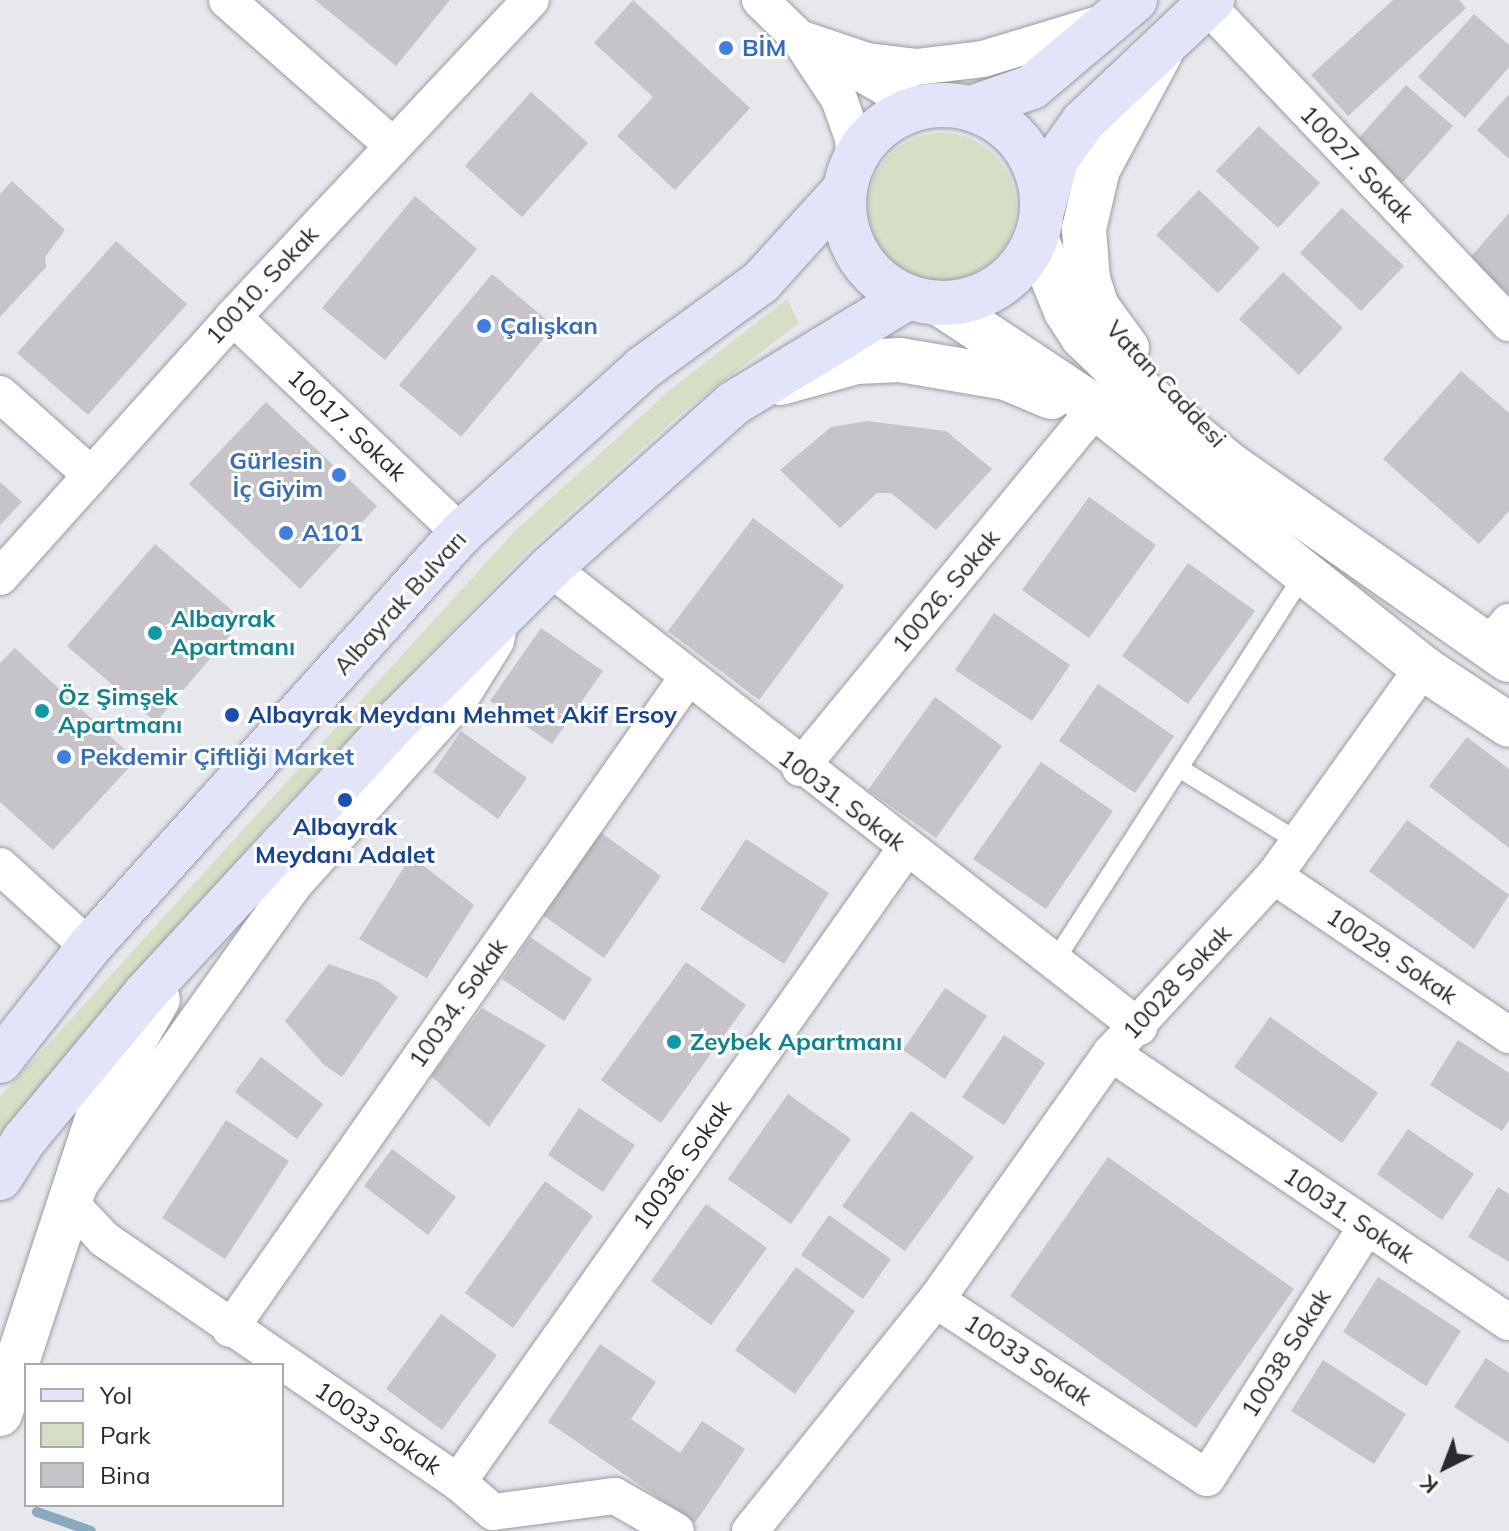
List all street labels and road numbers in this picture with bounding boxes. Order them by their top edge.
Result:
street label: 10027. Sokak [1294,100,1420,228]
street label: 10010. Sokak [200,220,324,350]
street label: Vatan Caddesi [1100,315,1232,453]
street label: 10017. Sokak [282,363,412,487]
street label: 10026. Sokak [886,524,1006,658]
street label: Albayrak Bulvarı [328,525,472,681]
street label: 10031. Sokak [773,743,911,857]
street label: 10029. Sokak [1321,902,1463,1010]
street label: 10028 Sokak [1117,919,1237,1045]
street label: 10034. Sokak [403,933,513,1073]
street label: 10036. Sokak [627,1095,737,1235]
street label: 10031. Sokak [1278,1161,1420,1269]
street label: 10038 Sokak [1235,1283,1337,1423]
street label: 10033 Sokak [959,1308,1097,1412]
street label: 10033 Sokak [309,1375,447,1481]

